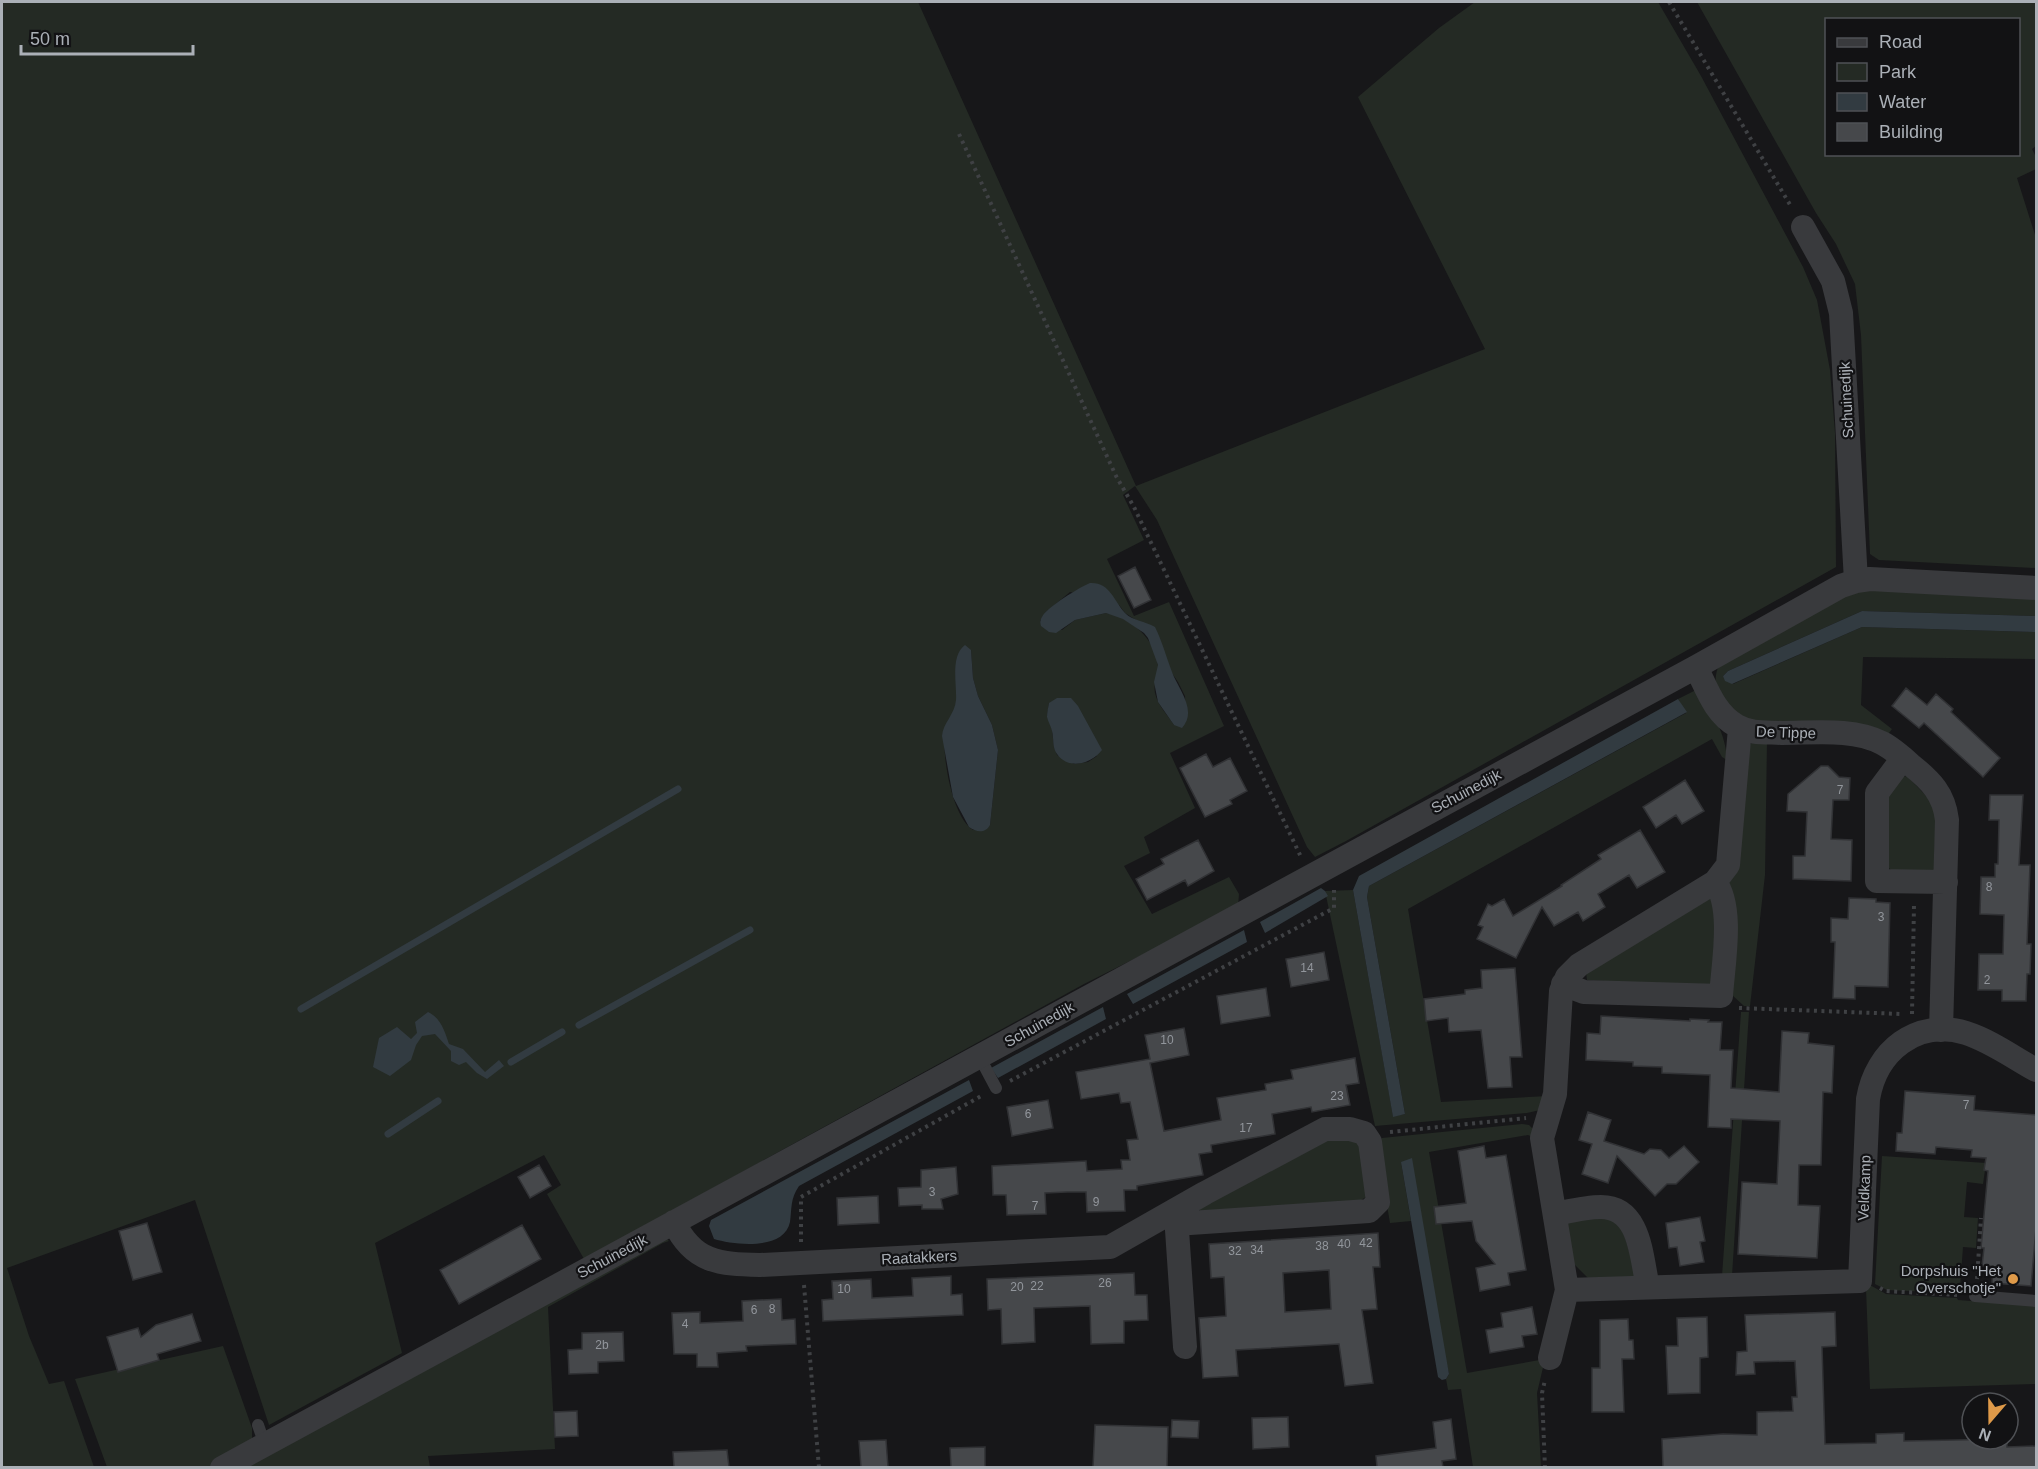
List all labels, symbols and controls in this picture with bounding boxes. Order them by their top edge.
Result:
scale bar [21,18,194,56]
legend [1825,18,2020,156]
text: 50 m [30,29,70,49]
text: Road [1879,32,1922,52]
text: Park [1879,62,1917,82]
text: Water [1879,92,1926,112]
text: Building [1879,122,1943,142]
street label: Schuinedijk [1835,361,1856,439]
street label: De Tippe [1756,722,1816,742]
street label: Schuinedijk [1428,765,1504,817]
house number: 7 [1837,783,1844,797]
house number: 8 [1986,880,1993,894]
house number: 3 [1878,910,1885,924]
house number: 14 [1300,961,1314,975]
house number: 2 [1984,973,1991,987]
street label: Schuinedijk [1001,998,1077,1050]
house number: 10 [1160,1033,1174,1047]
house number: 23 [1330,1089,1344,1103]
house number: 7 [1963,1098,1970,1112]
house number: 6 [1025,1107,1032,1121]
house number: 17 [1239,1121,1253,1135]
street label: Veldkamp [1854,1155,1874,1221]
house number: 3 [929,1185,936,1199]
house number: 9 [1093,1195,1100,1209]
house number: 7 [1032,1199,1039,1213]
street label: Schuinedijk [574,1230,650,1282]
house number: 42 [1359,1236,1373,1250]
house number: 40 [1337,1237,1351,1251]
house number: 38 [1315,1239,1329,1253]
house number: 34 [1250,1243,1264,1257]
house number: 32 [1228,1244,1242,1258]
street label: Raatakkers [881,1247,957,1267]
place label: Dorpshuis "Het Overschotje" [1901,1262,2002,1296]
marker: Dorpshuis "Het Overschotje" [2006,1272,2020,1286]
house number: 26 [1098,1276,1112,1290]
house number: 22 [1030,1279,1044,1293]
house number: 20 [1010,1280,1024,1294]
house number: 10 [837,1282,851,1296]
house number: 8 [769,1302,776,1316]
house number: 6 [751,1303,758,1317]
house number: 4 [682,1317,689,1331]
house number: 2b [595,1338,609,1352]
north arrow [1960,1391,2020,1451]
text: N [1977,1425,1993,1445]

